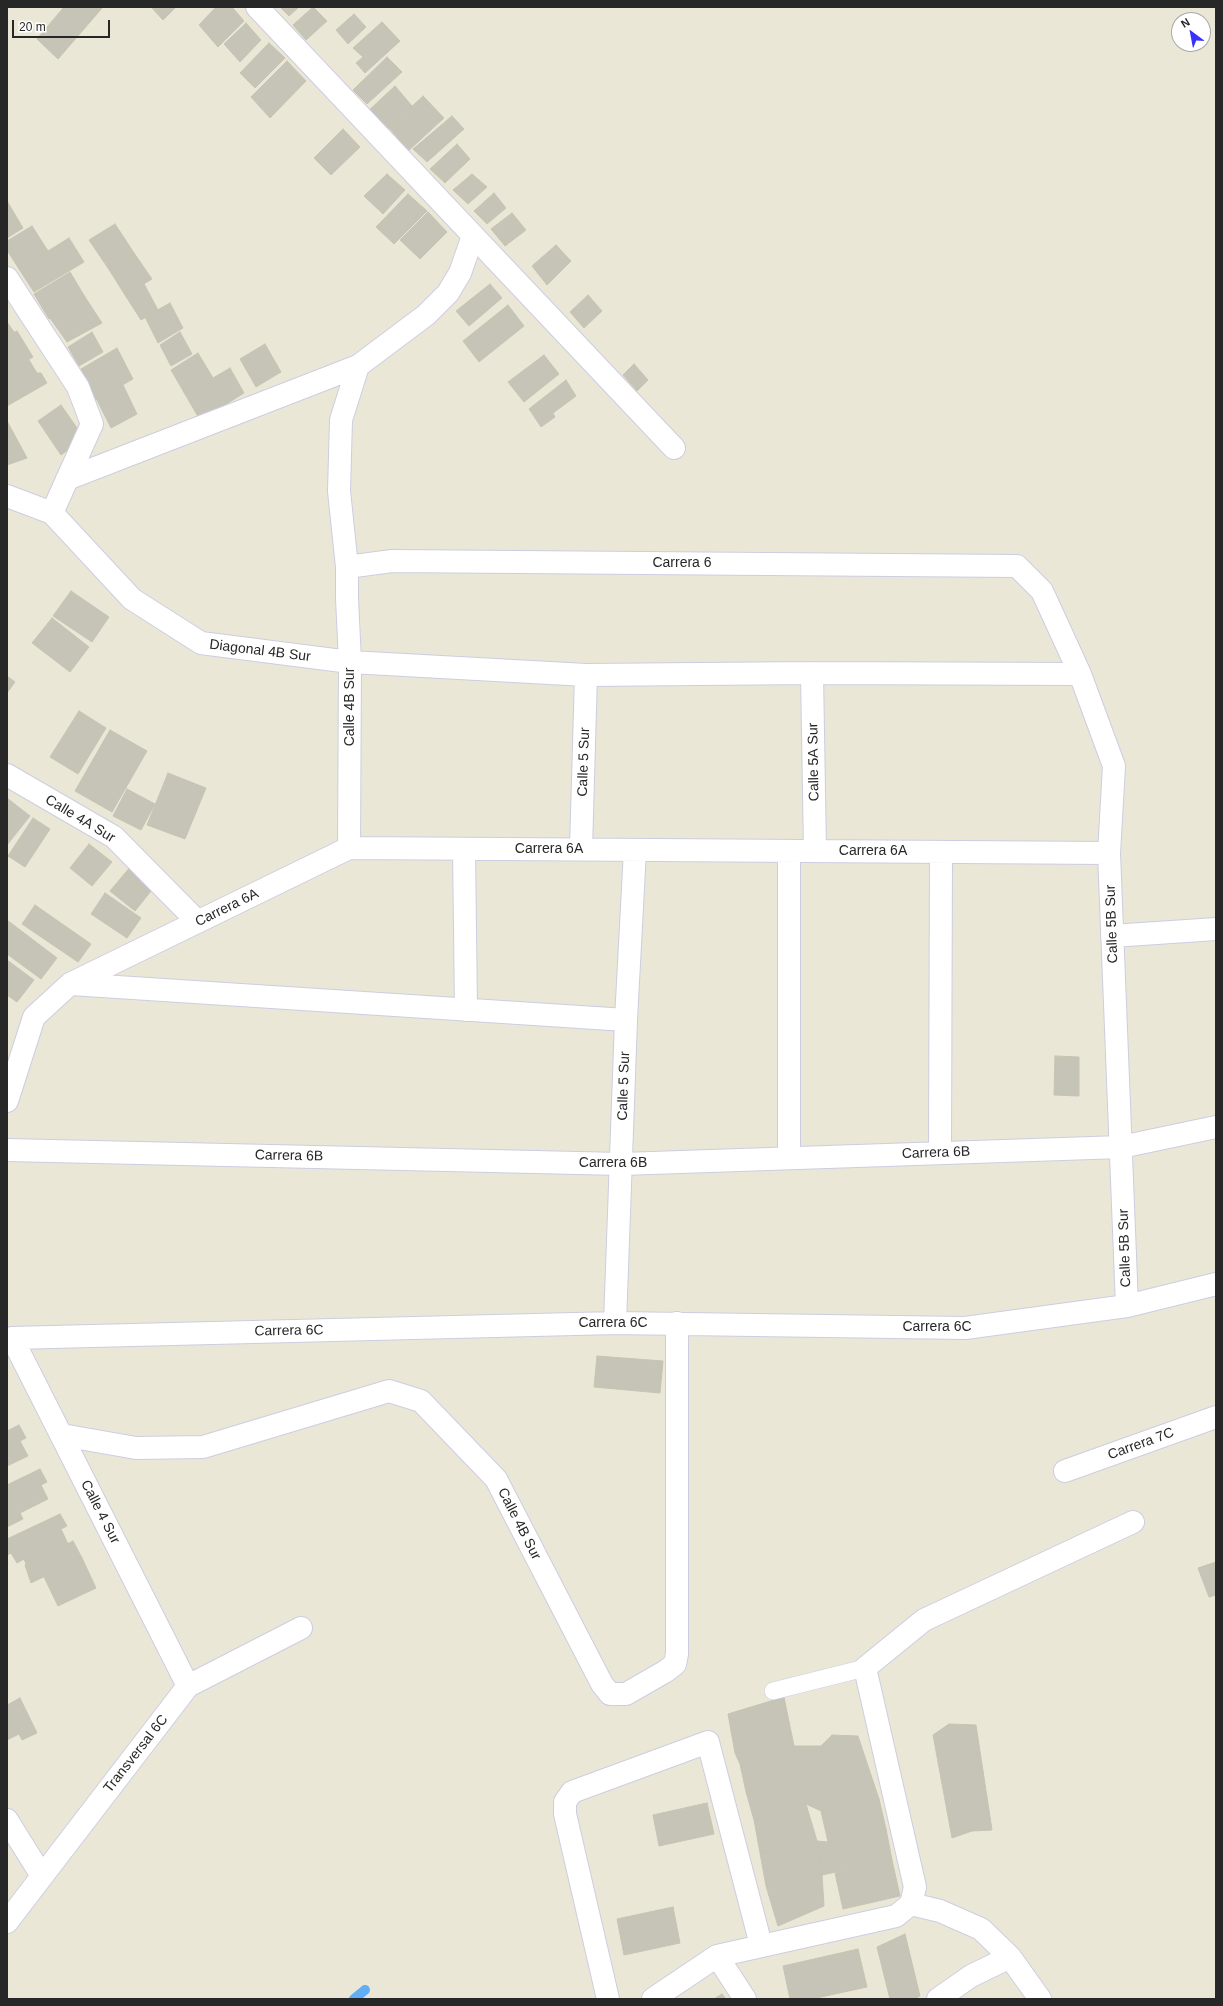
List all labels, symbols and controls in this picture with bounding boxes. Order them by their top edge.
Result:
scale bar [14,12,112,38]
north arrow [1171,12,1211,52]
text: N [1179,15,1192,30]
text: 20 m [19,20,46,34]
street label: Carrera 6 [652,555,712,571]
street label: Diagonal 4B Sur [208,636,312,666]
street label: Calle 4B Sur [342,668,358,746]
street label: Calle 5A Sur [805,723,823,801]
street label: Calle 5 Sur [574,727,594,797]
street label: Calle 4A Sur [42,792,118,846]
street label: Carrera 6A [515,841,583,857]
street label: Carrera 6A [839,843,907,859]
street label: Calle 5B Sur [1102,884,1122,964]
street label: Carrera 6A [193,885,261,931]
street label: Calle 5 Sur [614,1051,634,1121]
street label: Carrera 6B [901,1143,971,1163]
street label: Carrera 6B [255,1147,323,1165]
street label: Carrera 6B [579,1155,647,1171]
street label: Calle 5B Sur [1115,1208,1135,1288]
street label: Carrera 6C [578,1315,648,1331]
street label: Carrera 6C [902,1319,972,1335]
street label: Carrera 6C [254,1322,324,1340]
street label: Carrera 7C [1106,1424,1176,1464]
street label: Calle 4 Sur [77,1477,123,1547]
street label: Calle 4B Sur [494,1485,544,1563]
street label: Transversal 6C [100,1712,172,1796]

